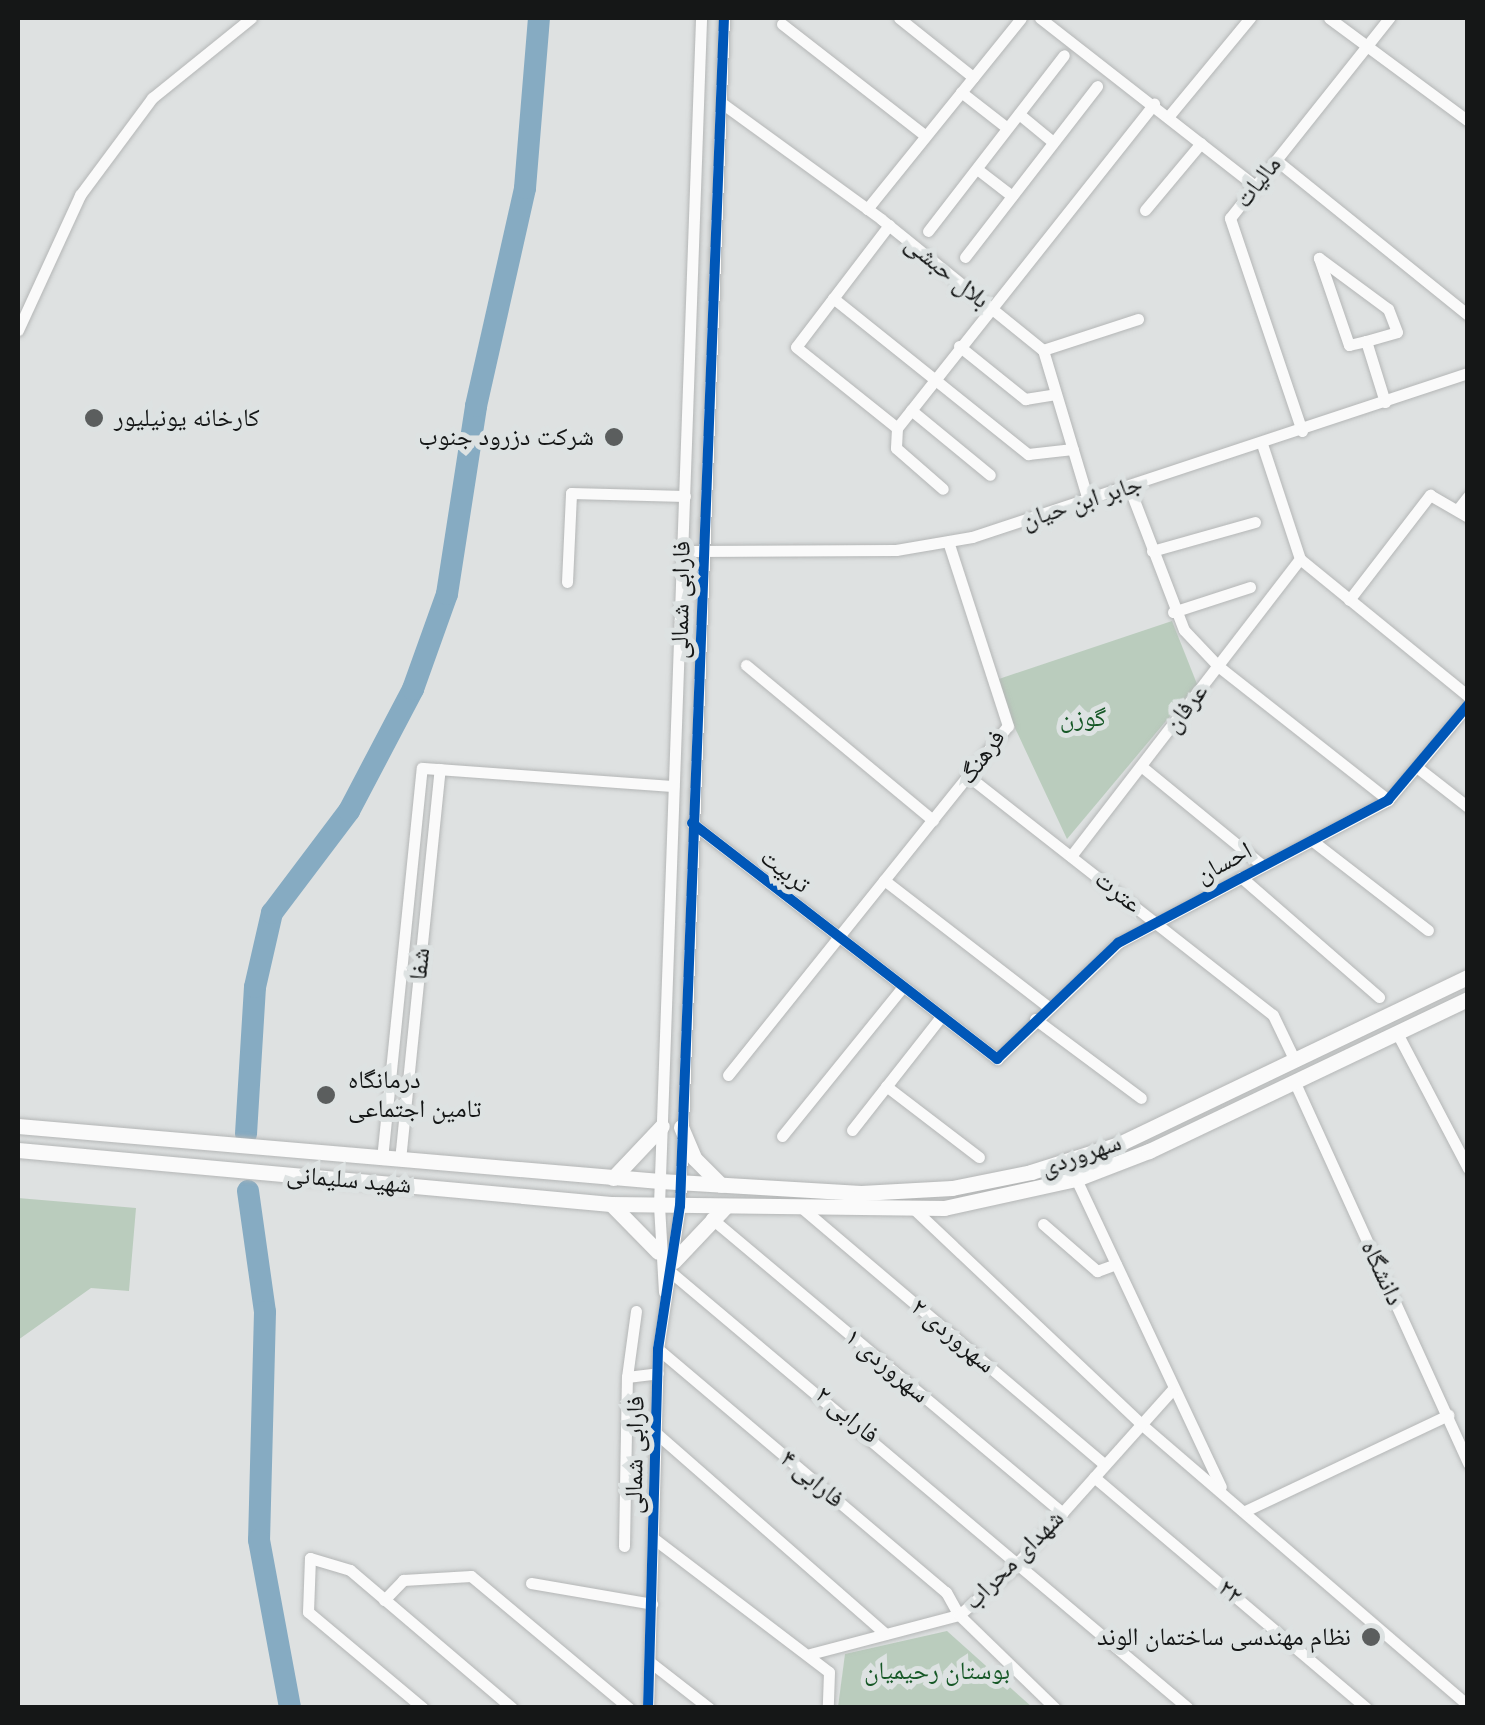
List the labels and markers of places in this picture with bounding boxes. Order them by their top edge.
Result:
place label: کارخانه یونیلیور [114,403,260,433]
marker: کارخانه یونیلیور [83,407,105,429]
place label: شرکت دزرود جنوب [418,422,594,452]
marker: شرکت دزرود جنوب [603,426,625,448]
place label: درمانگاه تامین اجتماعی [348,1066,481,1125]
marker: درمانگاه تامین اجتماعی [313,1082,339,1108]
place label: نظام مهندسی ساختمان الوند [1097,1622,1351,1652]
marker: نظام مهندسی ساختمان الوند [1360,1626,1382,1648]

